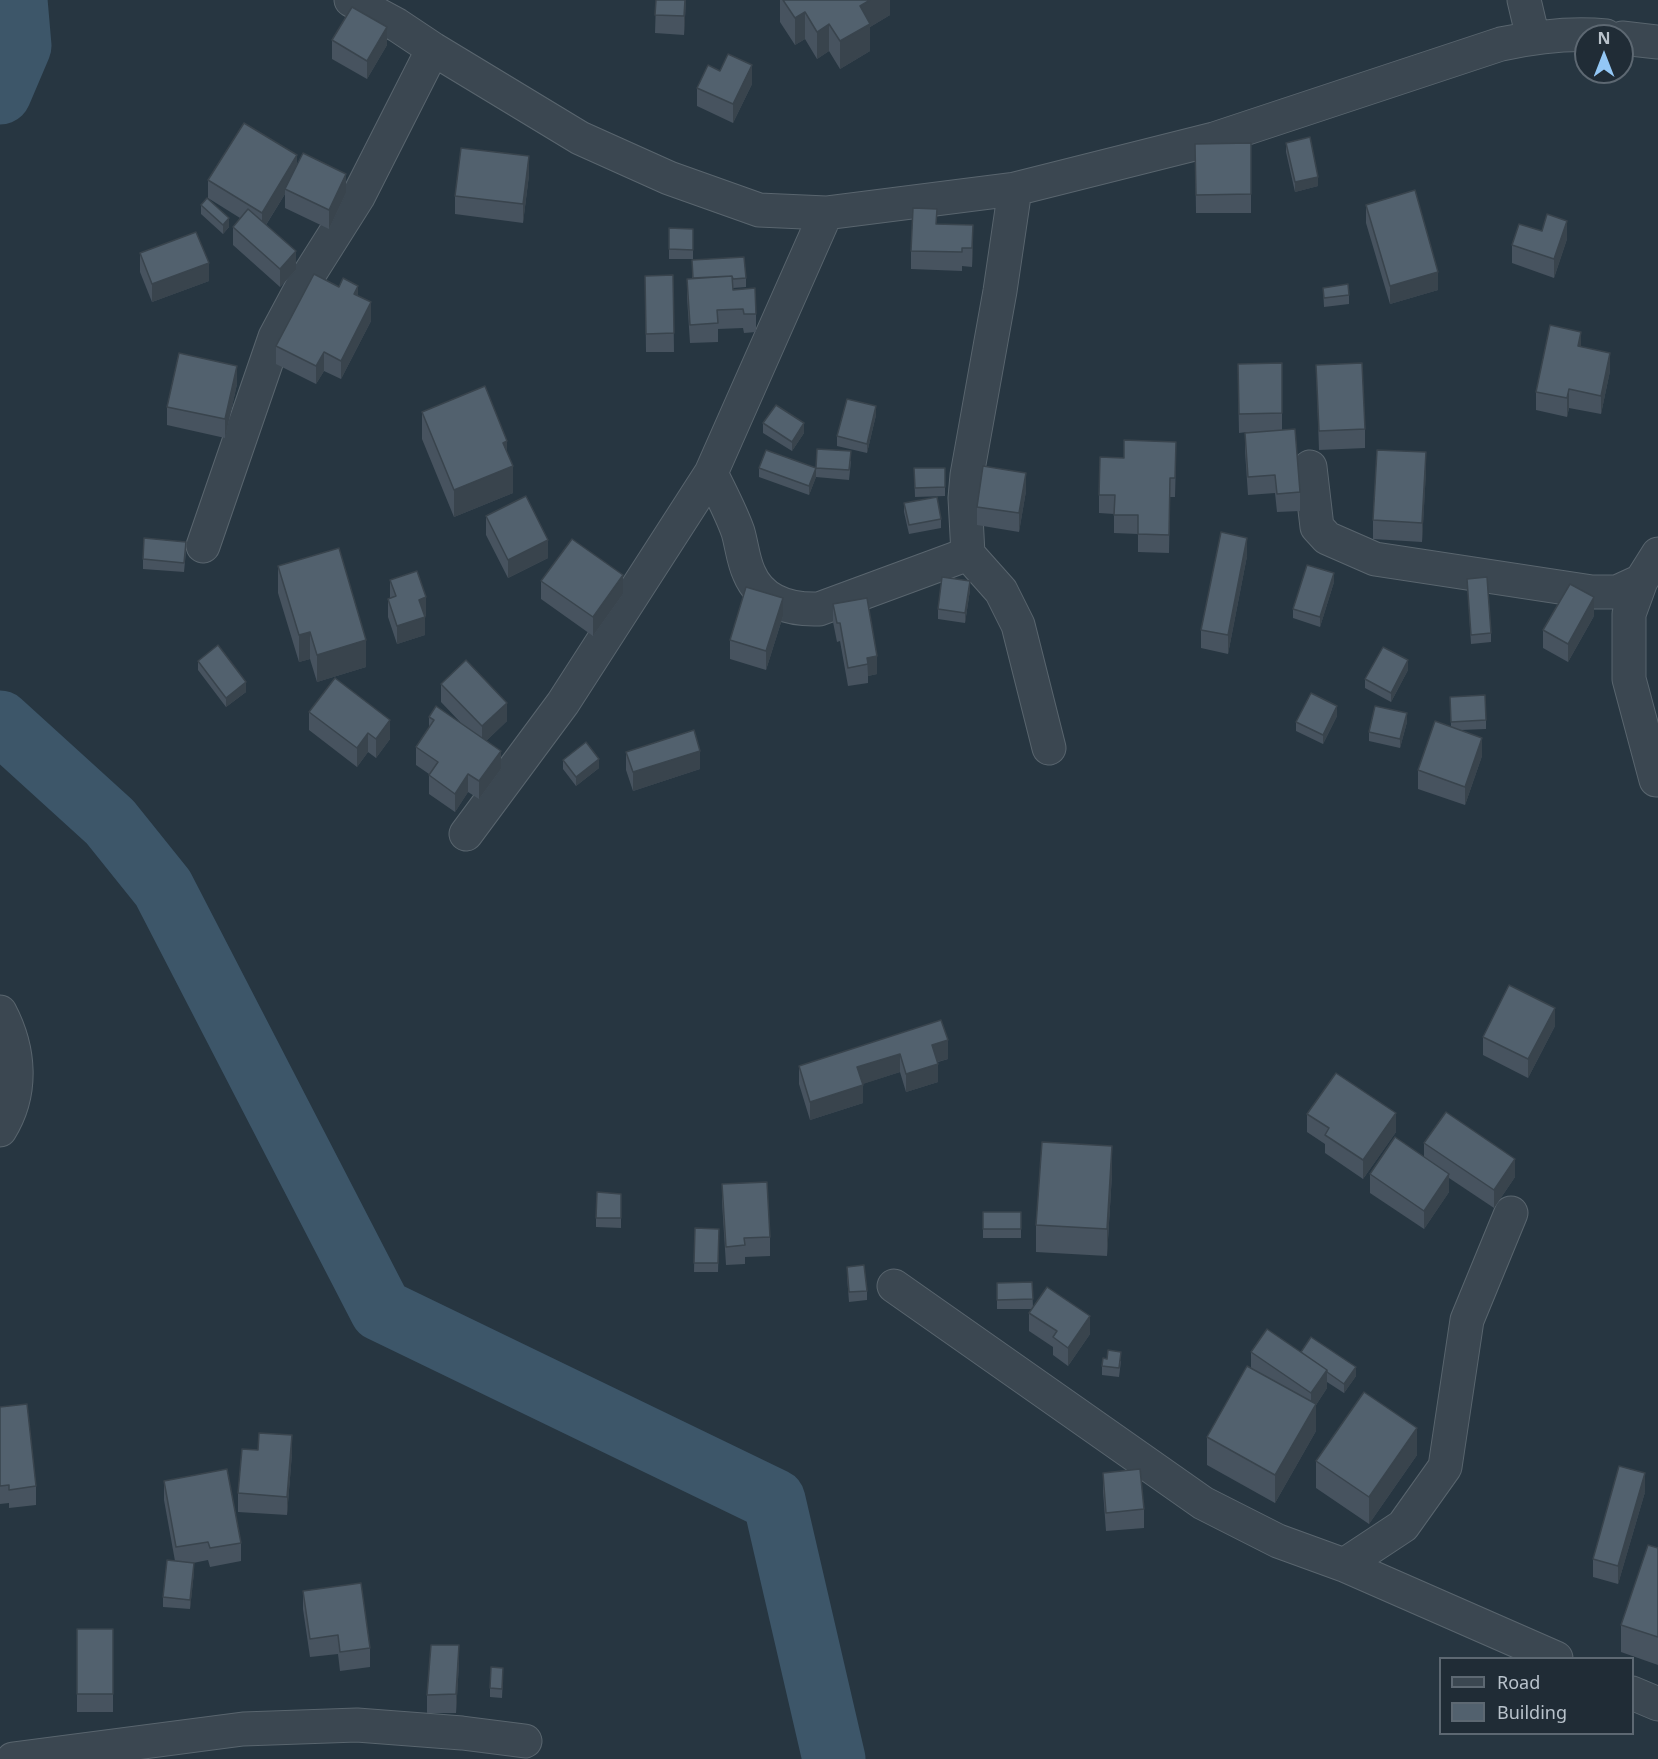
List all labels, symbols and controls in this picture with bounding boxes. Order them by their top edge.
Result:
north arrow [1574,24,1634,84]
text: N [1597,27,1611,49]
legend [1439,1657,1634,1735]
text: Road [1497,1670,1540,1694]
text: Building [1497,1700,1567,1724]

